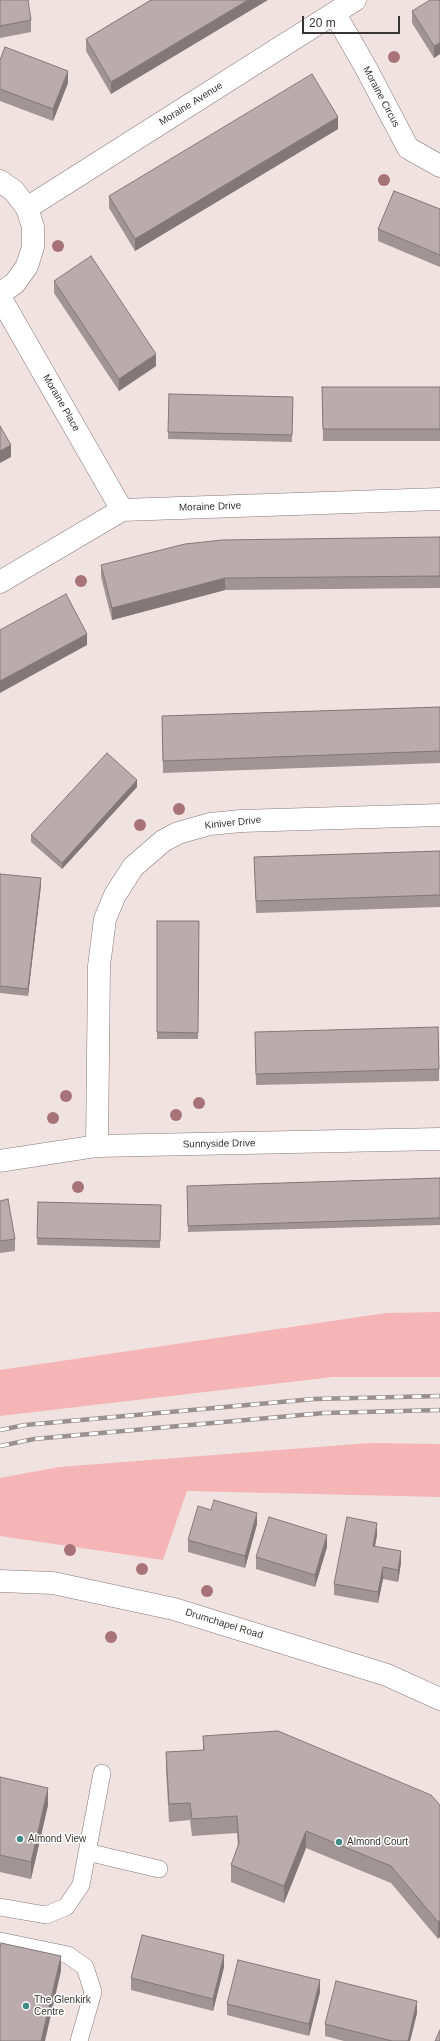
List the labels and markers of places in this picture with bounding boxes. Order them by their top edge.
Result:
place label: Almond View [28,1833,86,1845]
marker: Almond View [15,1834,25,1844]
place label: Almond Court [347,1836,408,1848]
marker: Almond Court [334,1837,344,1847]
place label: The Glenkirk Centre [34,1994,91,2018]
marker: The Glenkirk Centre [21,2001,31,2011]

